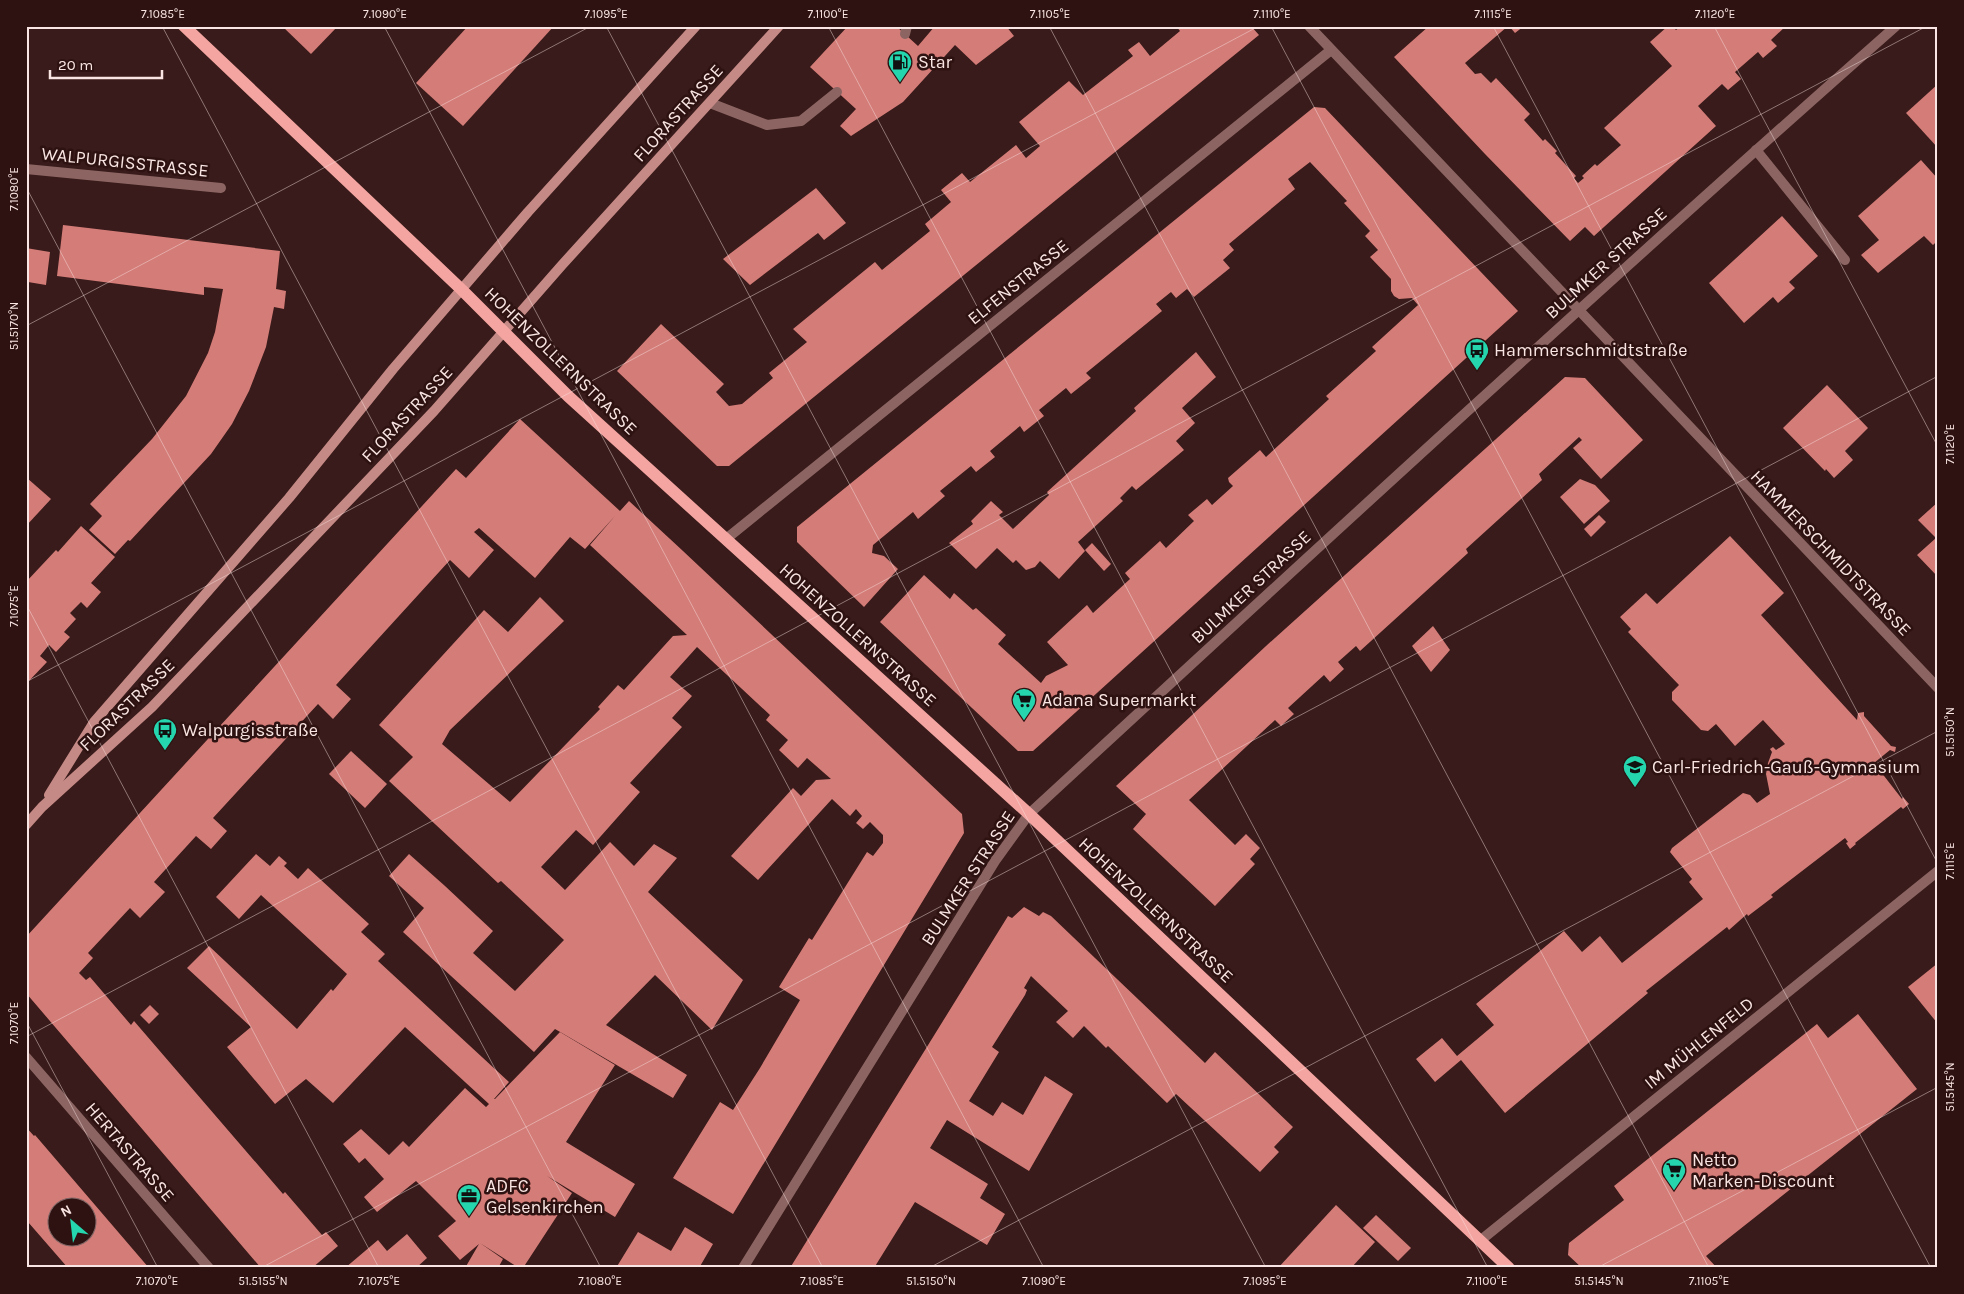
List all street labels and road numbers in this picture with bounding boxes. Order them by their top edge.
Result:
street label: FLORASTRASSE [628,60,728,166]
street label: WALPURGISSTRASSE [40,142,210,182]
street label: BULMKER STRASSE [1541,203,1671,323]
street label: ELFENSTRASSE [963,235,1073,329]
street label: HOHENZOLLERNSTRASSE [480,282,642,440]
street label: FLORASTRASSE [357,361,457,467]
street label: HAMMERSCHMIDTSTRASSE [1746,465,1916,641]
street label: BULMKER STRASSE [1186,526,1316,648]
street label: HOHENZOLLERNSTRASSE [775,559,941,711]
street label: FLORASTRASSE [75,654,179,756]
street label: BULMKER STRASSE [916,807,1020,949]
street label: HOHENZOLLERNSTRASSE [1074,832,1238,988]
street label: IM MÜHLENFELD [1640,992,1758,1094]
street label: HERTASTRASSE [81,1098,179,1206]

